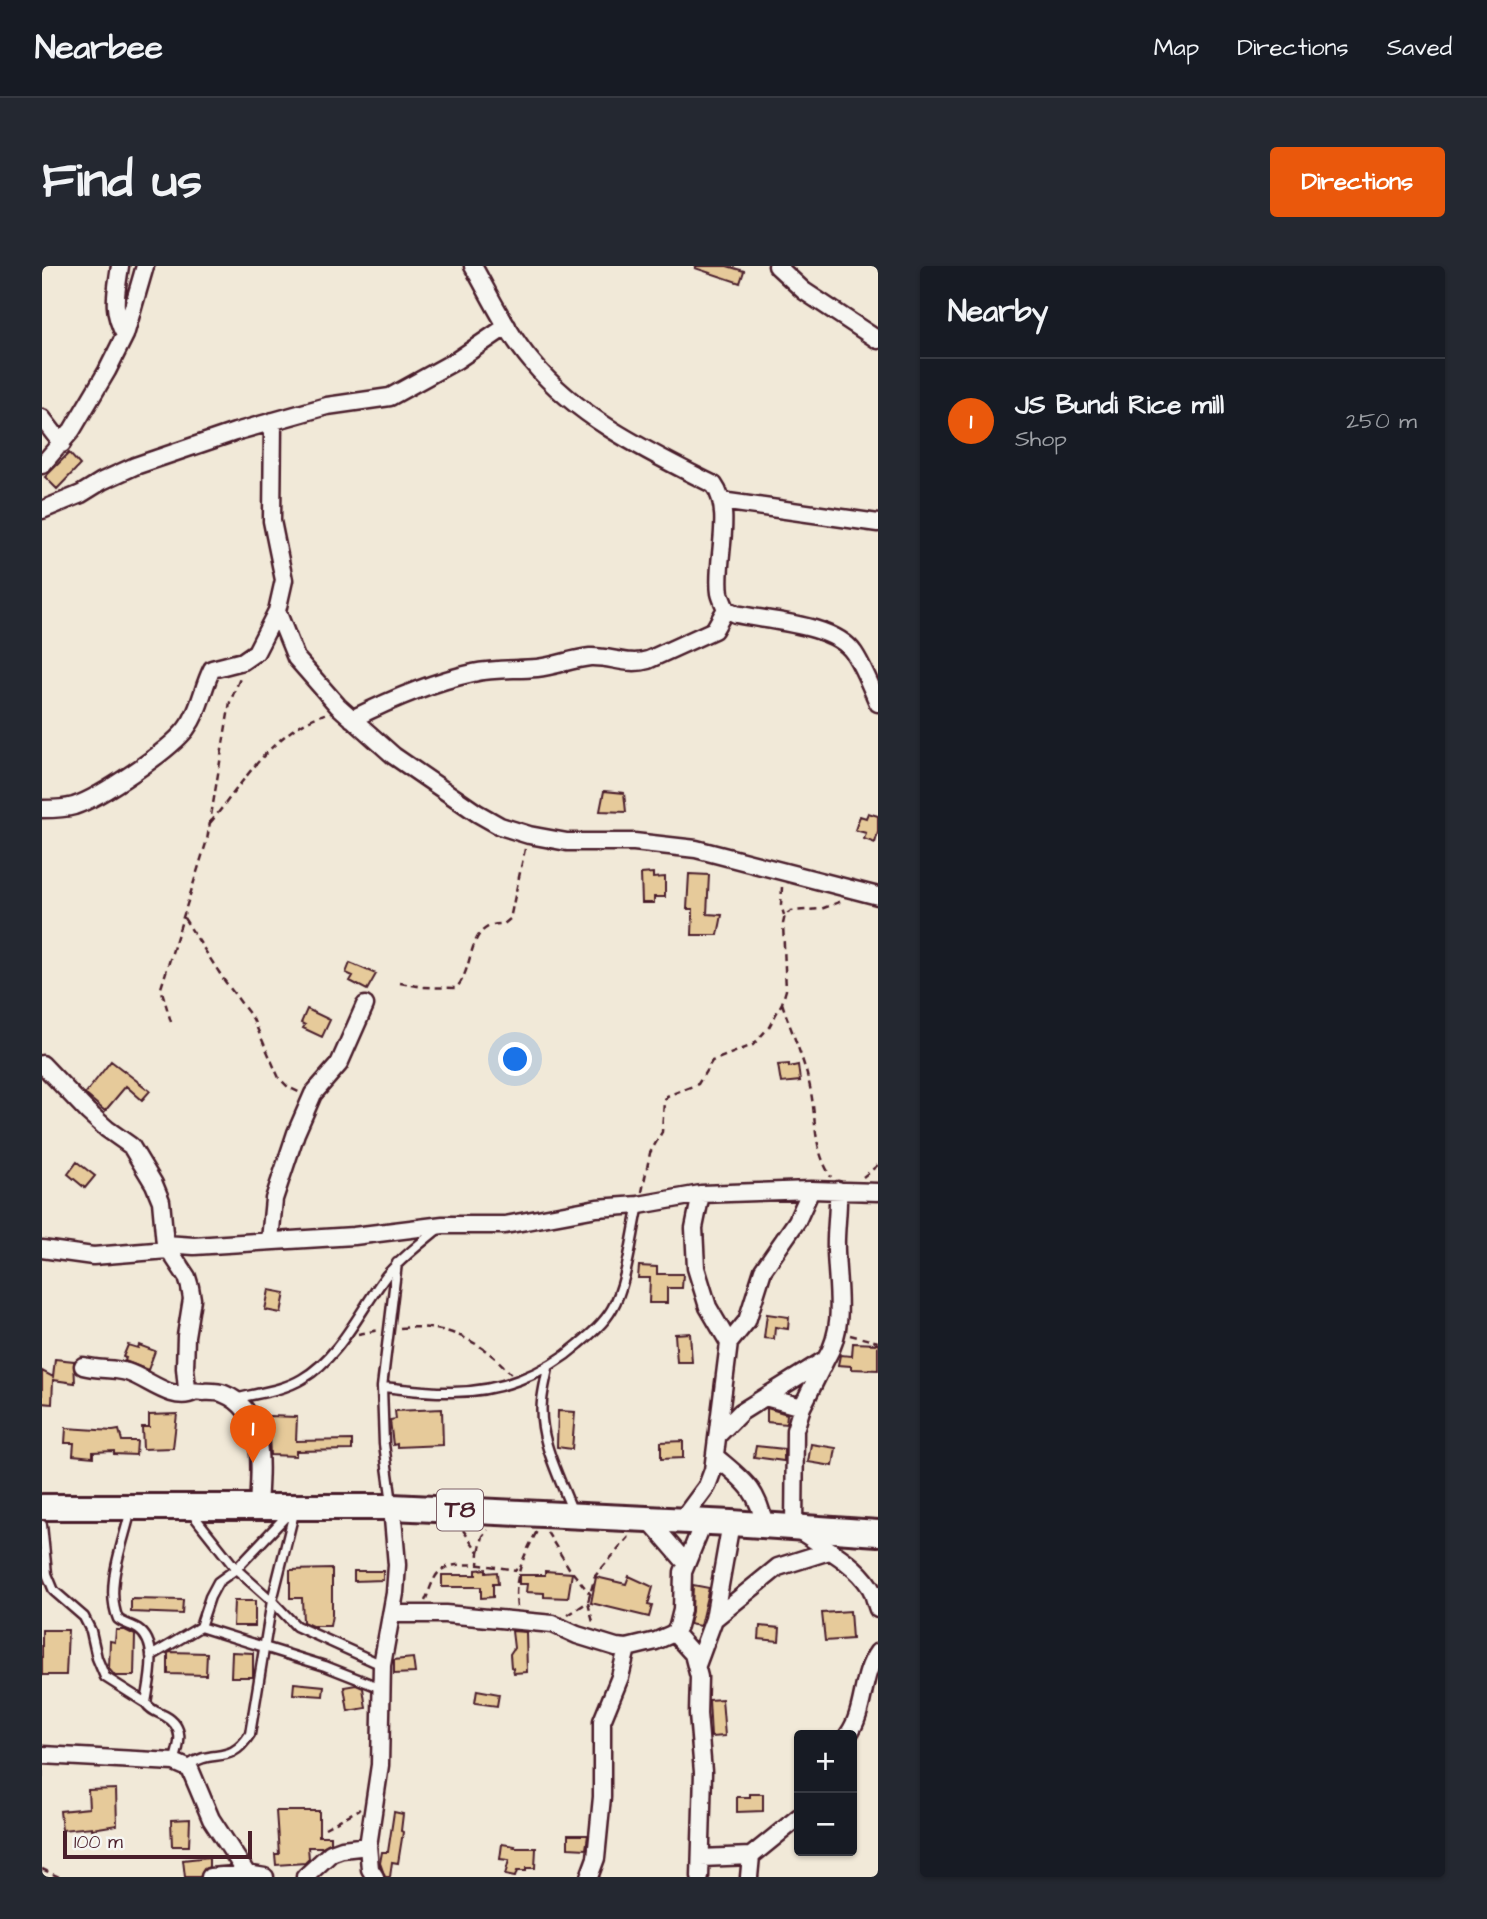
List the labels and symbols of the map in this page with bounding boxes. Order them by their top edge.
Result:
your location [498,1042,532,1076]
pin: 1 [230,1405,276,1463]
road number: T8 [437,1490,483,1530]
scale bar [63,1828,252,1860]

